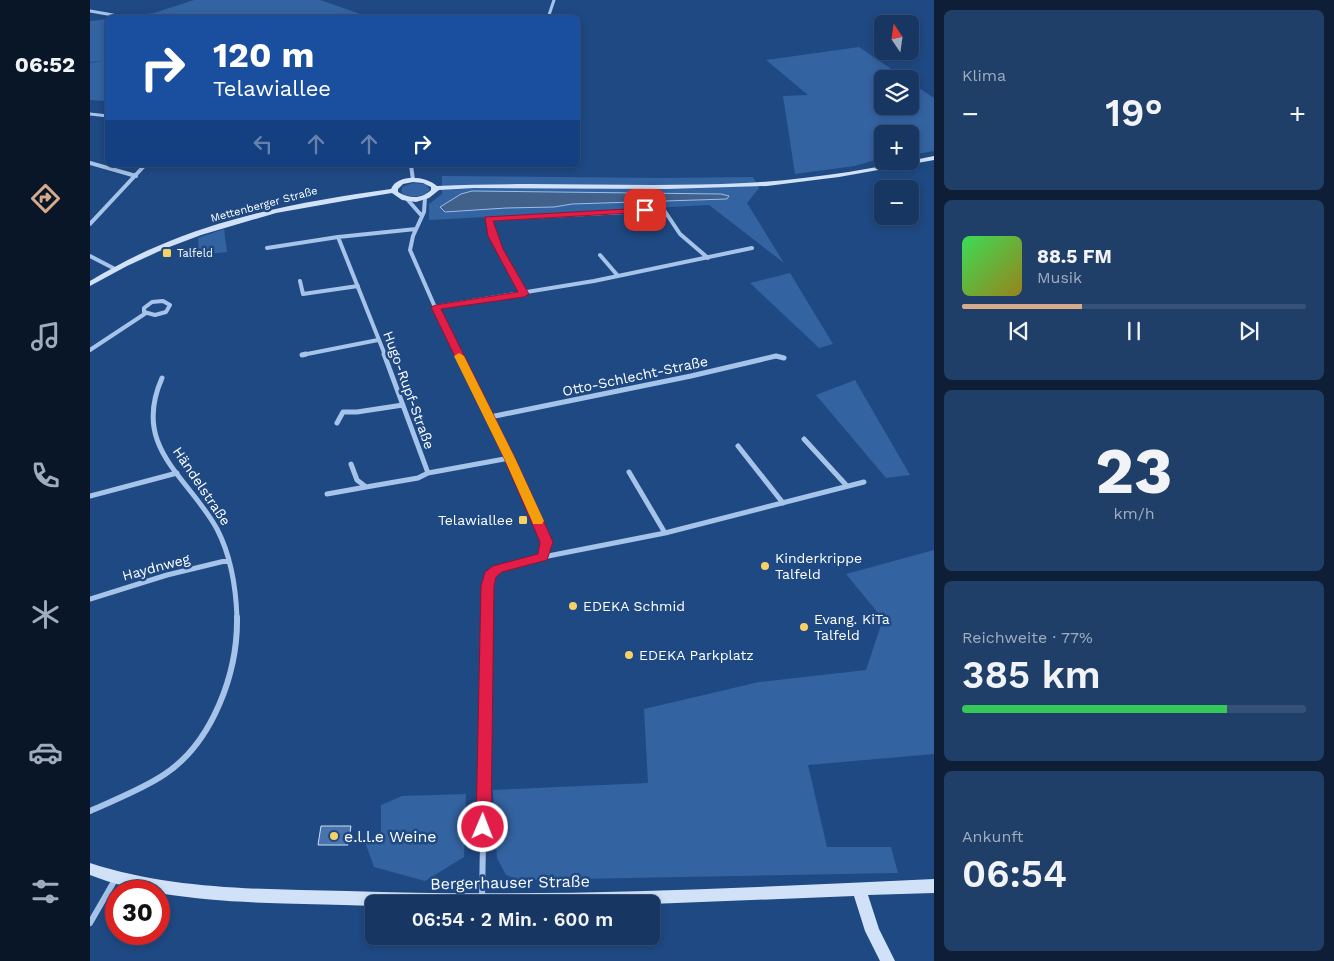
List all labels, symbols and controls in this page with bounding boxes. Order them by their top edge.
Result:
north arrow [874,15,919,60]
map controls [874,15,919,225]
text: 120 m [213,34,314,76]
icon: right [130,35,195,100]
text: 06:52 [15,52,75,77]
text: Klima [962,66,1006,85]
button: layers [874,70,919,115]
text: Telawiallee [213,76,331,101]
text: 19° [1105,91,1163,135]
text: − [962,97,979,130]
text: + [1289,97,1306,130]
button: + [874,125,919,170]
icon: left [249,130,277,158]
icon: ahead [302,130,330,158]
icon: ahead [355,130,383,158]
icon: right [408,130,436,158]
button: − [874,180,919,225]
icon: directions [28,181,63,216]
street label: Mettenberger Straße [209,184,319,225]
pin [624,189,666,231]
icon: arrive [631,196,659,224]
text: 88.5 FM [1037,245,1112,268]
marker: Talfeld [161,247,173,259]
place label: Talfeld [177,247,213,260]
text: Musik [1037,268,1082,287]
icon: previous [1005,317,1033,345]
icon: pause [1120,317,1148,345]
icon: next [1235,317,1263,345]
icon: music [28,319,63,354]
street label: Hugo-Rupf-Straße [380,329,438,451]
street label: Otto-Schlecht-Straße [561,353,709,399]
text: 23 [1095,433,1173,509]
street label: Händelstraße [170,444,234,528]
icon: phone [28,458,63,493]
text: km/h [1113,504,1155,523]
place label: Telawiallee [438,512,513,528]
marker: Telawiallee [517,514,529,526]
street label: Haydnweg [120,550,192,584]
place label: Kinderkrippe Talfeld [775,550,862,582]
marker: Kinderkrippe Talfeld [759,560,771,572]
icon: climate [28,597,63,632]
place label: EDEKA Schmid [583,598,685,614]
marker: EDEKA Schmid [567,600,579,612]
place label: Evang. KiTa Talfeld [814,611,890,643]
marker: Evang. KiTa Talfeld [798,621,810,633]
text: Reichweite · 77% [962,628,1093,647]
place label: EDEKA Parkplatz [639,647,754,663]
marker: EDEKA Parkplatz [623,649,635,661]
text: 385 km [962,653,1101,697]
icon: car [28,735,63,770]
position arrow [456,800,508,852]
place label: e.l.l.e Weine [344,827,437,846]
text: Ankunft [962,827,1023,846]
marker: e.l.l.e Weine [328,830,340,842]
text: 06:54 [962,852,1067,896]
street label: Bergerhauser Straße [430,872,590,893]
icon: filters [28,874,63,909]
speed limit sign: 30 [105,880,170,945]
text: 06:54 · 2 Min. · 600 m [412,908,613,931]

